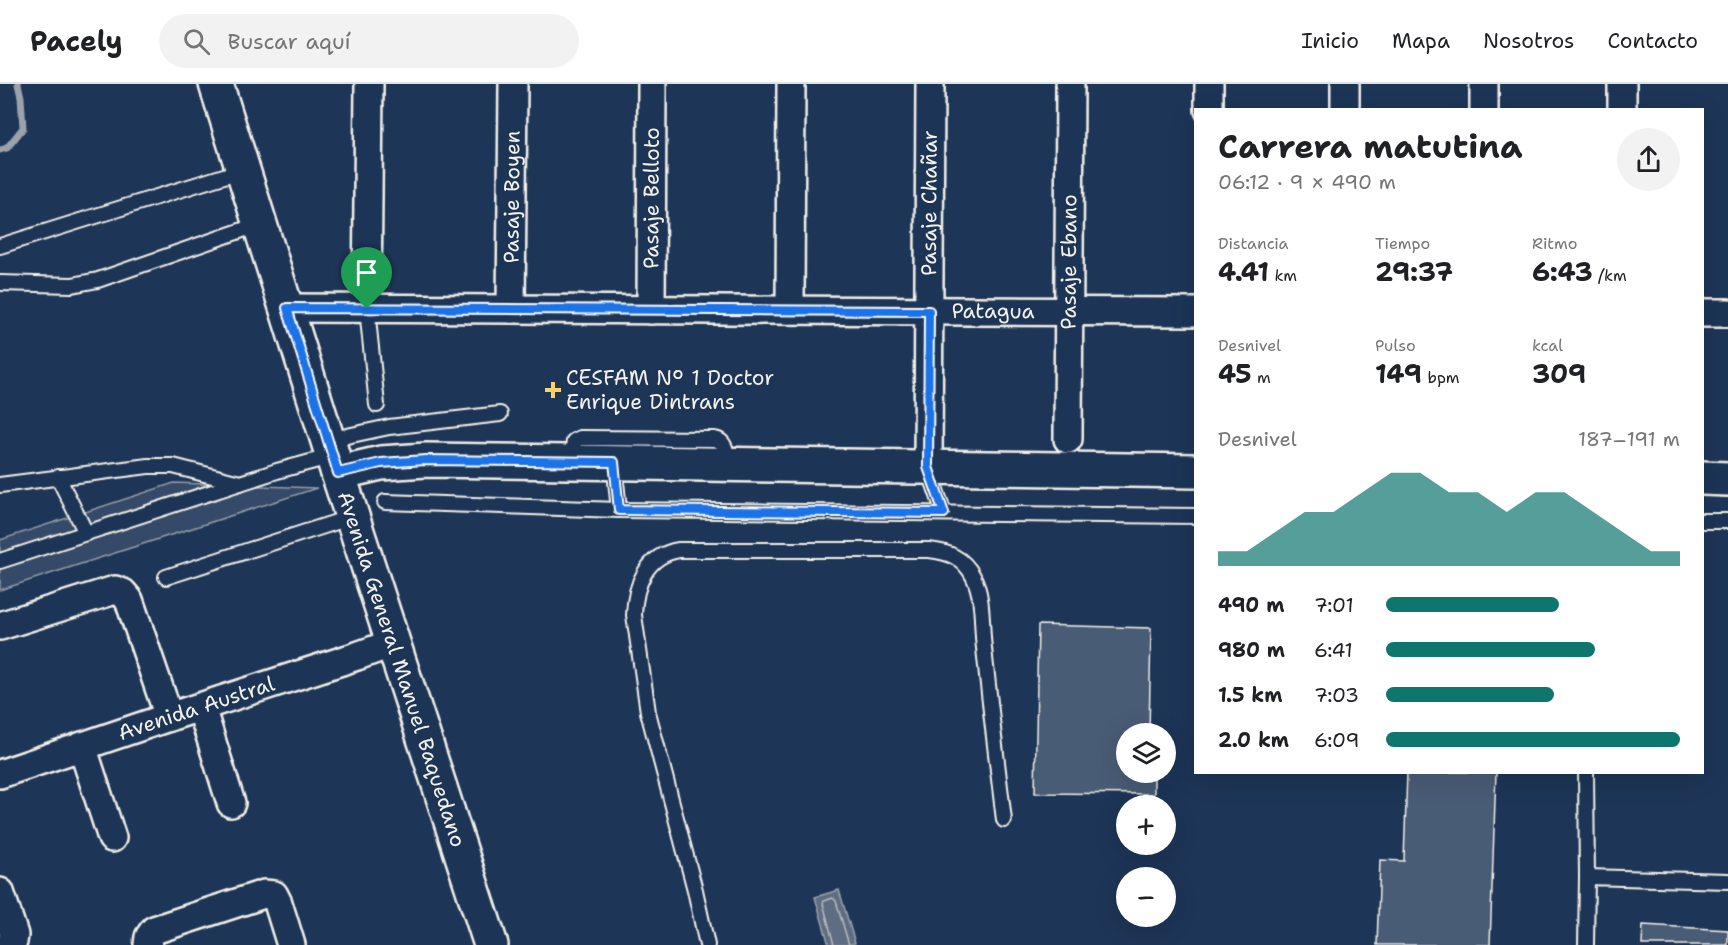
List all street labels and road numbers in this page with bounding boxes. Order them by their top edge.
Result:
street label: Pasaje Belloto [637,127,666,269]
street label: Pasaje Boyen [497,130,527,264]
street label: Pasaje Chañar [915,130,944,276]
street label: Pasaje Ebano [1055,194,1083,330]
street label: Patagua [951,297,1035,325]
street label: Avenida General Manuel Baquedano [331,488,472,851]
street label: Avenida Austral [114,669,279,747]

